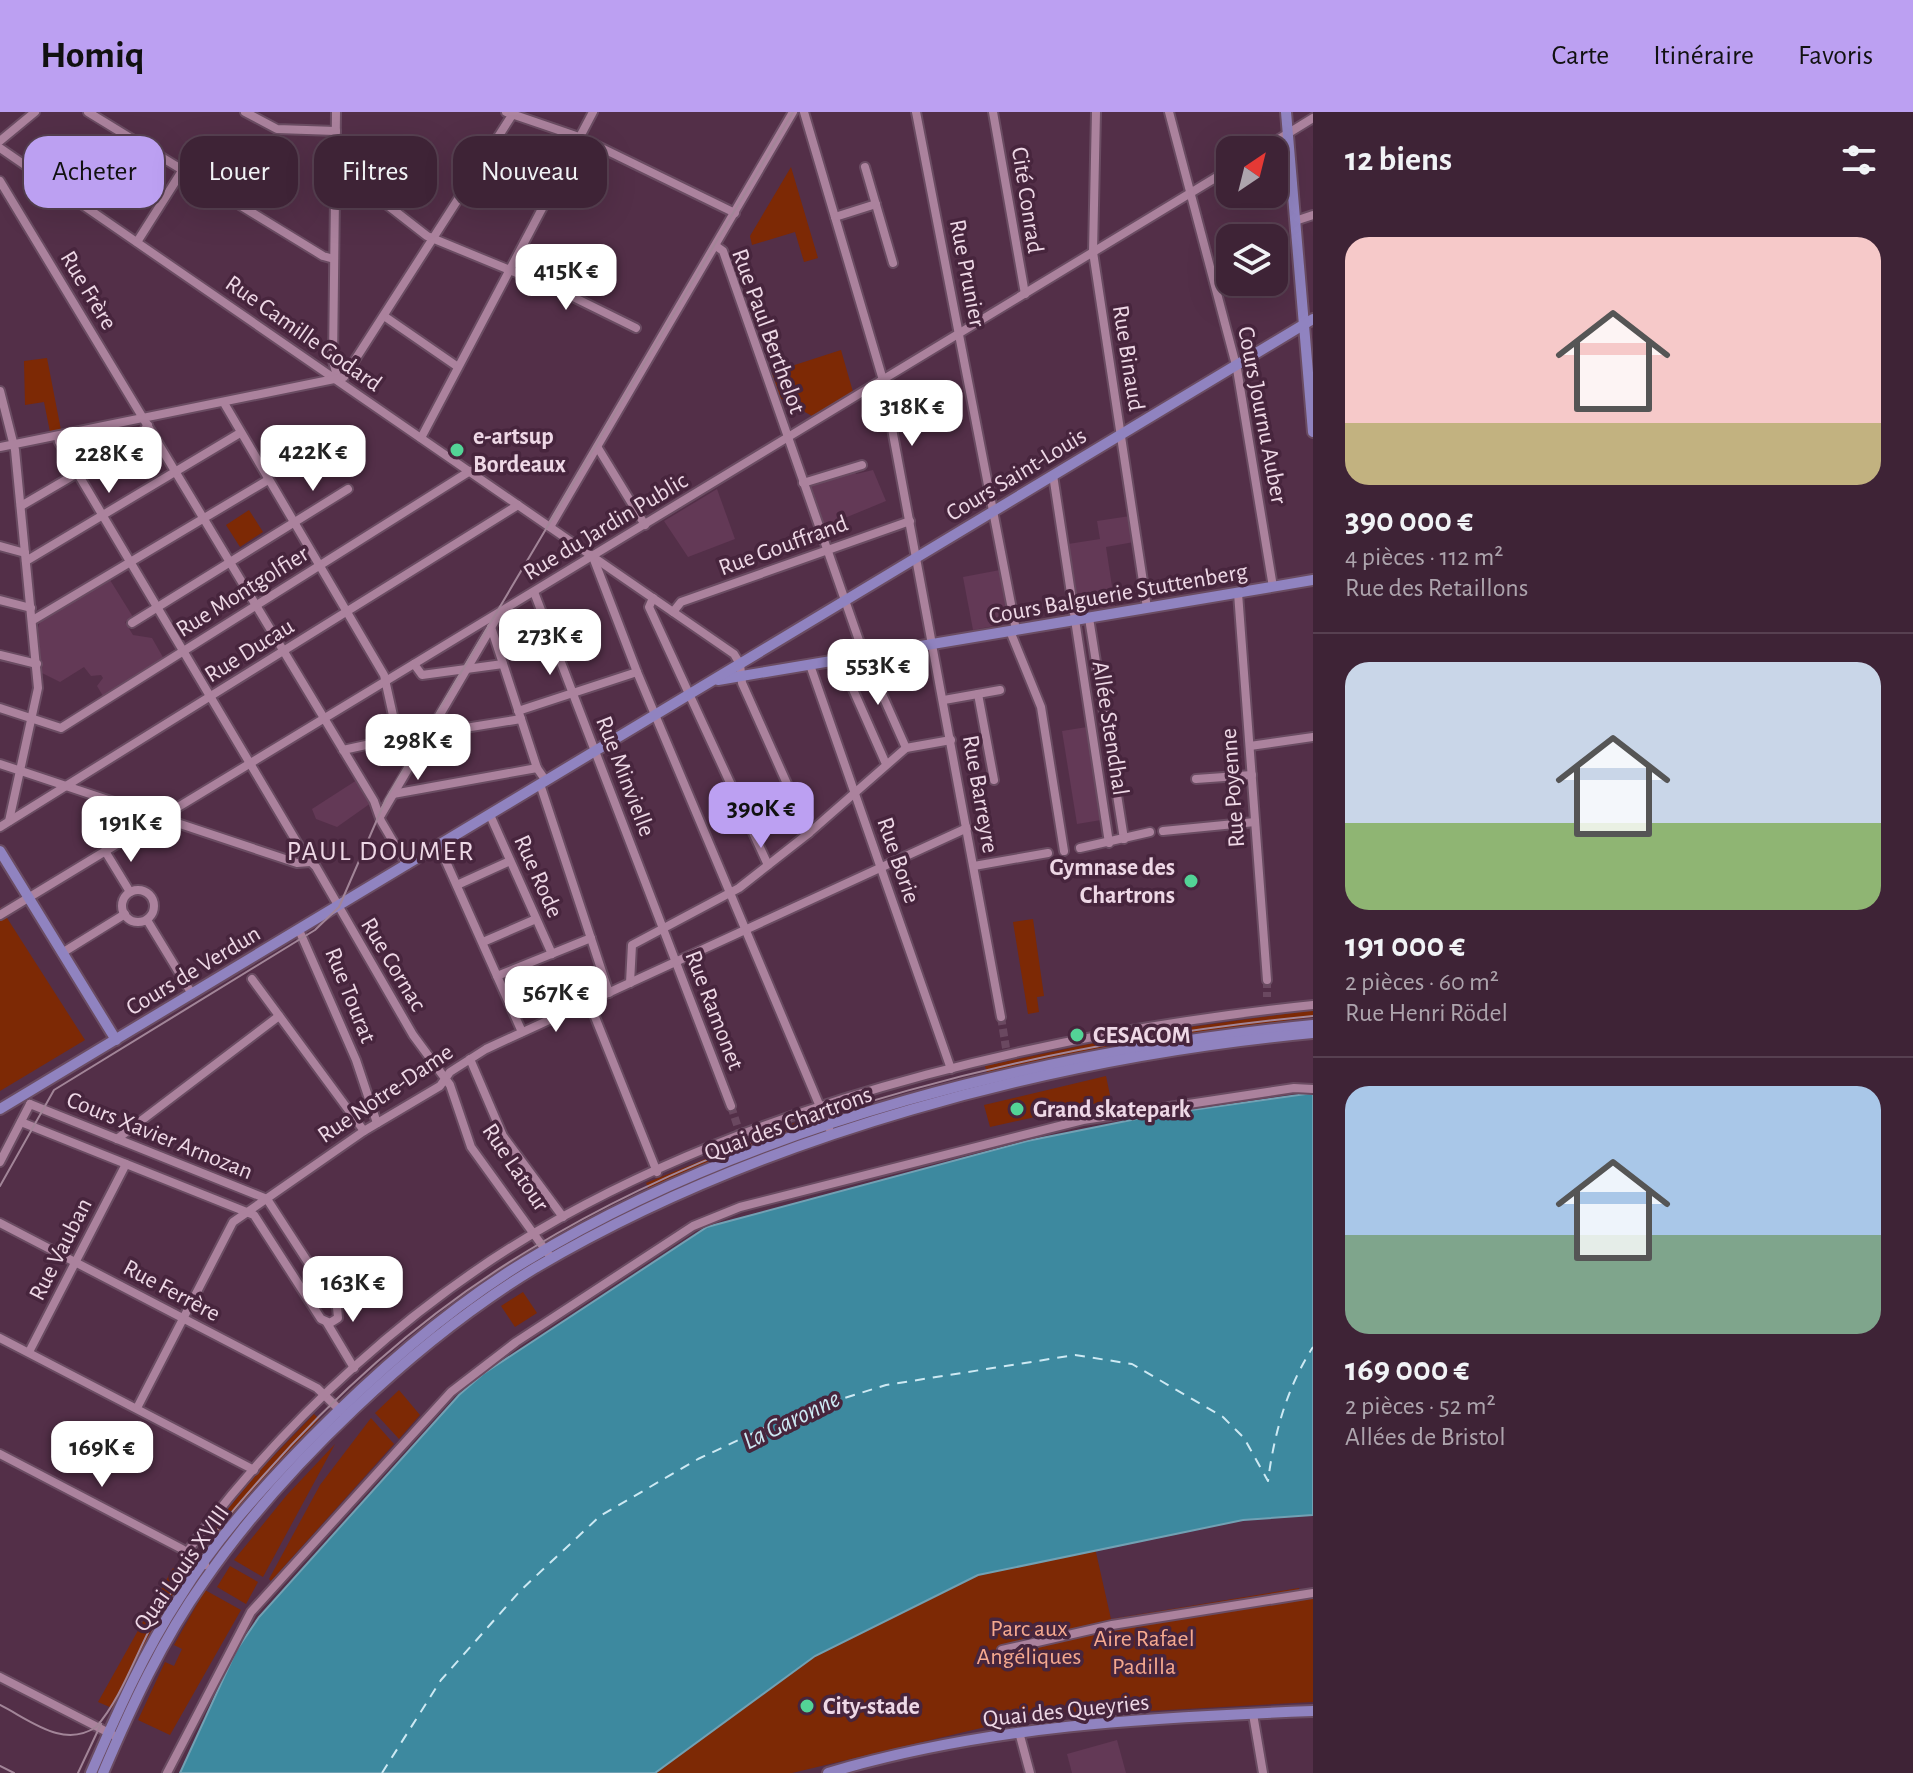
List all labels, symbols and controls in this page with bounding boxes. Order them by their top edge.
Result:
text: Homiq [40,37,145,75]
text: Carte [1552,42,1609,70]
text: Itinéraire [1653,42,1754,70]
text: Favoris [1798,42,1873,70]
chip: Acheter [24,136,164,208]
chip: Louer [180,136,298,208]
chip: Filtres [314,136,437,208]
chip: Nouveau [453,136,607,208]
north arrow [1216,136,1288,208]
map controls [1216,136,1288,296]
icon: filters [1837,138,1881,182]
text: 12 biens [1345,143,1452,177]
street label: Cité Conrad [1007,145,1047,255]
street label: Rue Prunier [945,217,989,329]
button: layers [1216,224,1288,296]
pin: 415K € [501,244,631,312]
street label: Rue Paul Berthelot [727,246,809,417]
street label: Rue Frère [55,247,121,334]
text: 415K € [534,257,598,283]
street label: Rue Camille Godard [221,271,386,397]
icon: home [1541,289,1685,433]
street label: Rue Binaud [1108,303,1148,413]
street label: Cours Journu Auber [1233,324,1291,506]
pin: 318K € [847,380,977,448]
text: 318K € [880,393,944,419]
street label: Cours Saint-Louis [942,424,1091,526]
pin: 422K € [248,425,378,493]
place label: e-artsup Bordeaux [473,425,566,477]
pin: 228K € [44,427,174,495]
text: 422K € [279,438,347,464]
text: 228K € [75,440,143,466]
marker: e-artsup Bordeaux [448,441,466,459]
street label: Rue du Jardin Public [519,469,692,585]
text: 390 000 € [1345,504,1473,538]
street label: Rue Gouffrand [716,511,851,580]
street label: Rue Montgolfier [172,541,313,642]
text: 4 pièces · 112 m² [1345,544,1503,570]
street label: Cours Balguerie Stuttenberg [987,559,1250,629]
text: Rue des Retaillons [1345,575,1528,601]
pin: 273K € [485,609,615,677]
street label: Rue Ducau [201,614,298,688]
text: 273K € [517,622,583,648]
pin: 553K € [813,639,943,707]
text: 553K € [846,652,910,678]
street label: Allée Stendhal [1088,659,1132,797]
street label: Rue Minvielle [591,713,659,840]
pin: 298K € [353,714,483,782]
icon: home [1541,714,1685,858]
text: 298K € [384,727,452,753]
street label: Rue Poyenne [1217,727,1249,848]
street label: Rue Barreyre [958,733,1002,855]
pin: 390K € [696,782,826,850]
text: 390K € [727,795,795,821]
pin: 191K € [66,796,196,864]
text: 191K € [100,809,162,835]
street label: Rue Borie [872,814,924,906]
street label: Rue Rode [509,831,567,921]
district label: PAUL DOUMER [286,838,476,866]
place label: Gymnase des Chartrons [1050,856,1175,908]
marker: Gymnase des Chartrons [1182,872,1200,890]
street label: Rue Cornac [356,914,430,1015]
street label: Cours de Verdun [122,921,265,1020]
text: 191 000 € [1345,929,1465,963]
street label: Rue Tourat [320,944,380,1047]
street label: Rue Ramonet [680,947,748,1074]
pin: 567K € [491,966,621,1034]
text: 2 pièces · 60 m² [1345,969,1499,995]
text: 567K € [523,979,589,1005]
text: Rue Henri Rödel [1345,1000,1508,1026]
place label: CESACOM [1093,1024,1191,1048]
marker: CESACOM [1068,1026,1086,1044]
street label: Rue Notre-Dame [314,1040,458,1148]
street label: Quai des Chartrons [701,1082,875,1165]
street label: Cours Xavier Arnozan [63,1088,256,1184]
place label: Grand skatepark [1033,1098,1191,1122]
marker: Grand skatepark [1008,1100,1026,1118]
street label: Rue Latour [477,1119,553,1216]
icon: home [1541,1138,1685,1282]
street label: Rue Vauban [25,1194,97,1304]
street label: Rue Ferrère [119,1255,224,1326]
pin: 163K € [288,1256,418,1324]
text: 163K € [321,1269,385,1295]
text: 169 000 € [1345,1353,1469,1387]
water label: La Garonne [739,1385,844,1454]
text: 2 pièces · 52 m² [1345,1393,1496,1419]
pin: 169K € [37,1421,167,1489]
text: Allées de Bristol [1345,1424,1506,1450]
text: 169K € [69,1434,135,1460]
street label: Quai Louis XVIII [130,1501,234,1636]
park label: Parc aux Angéliques [977,1617,1081,1669]
park label: Aire Rafael Padilla [1093,1627,1195,1679]
street label: Quai des Queyries [982,1690,1150,1732]
place label: City-stade [823,1695,920,1719]
marker: City-stade [798,1697,816,1715]

